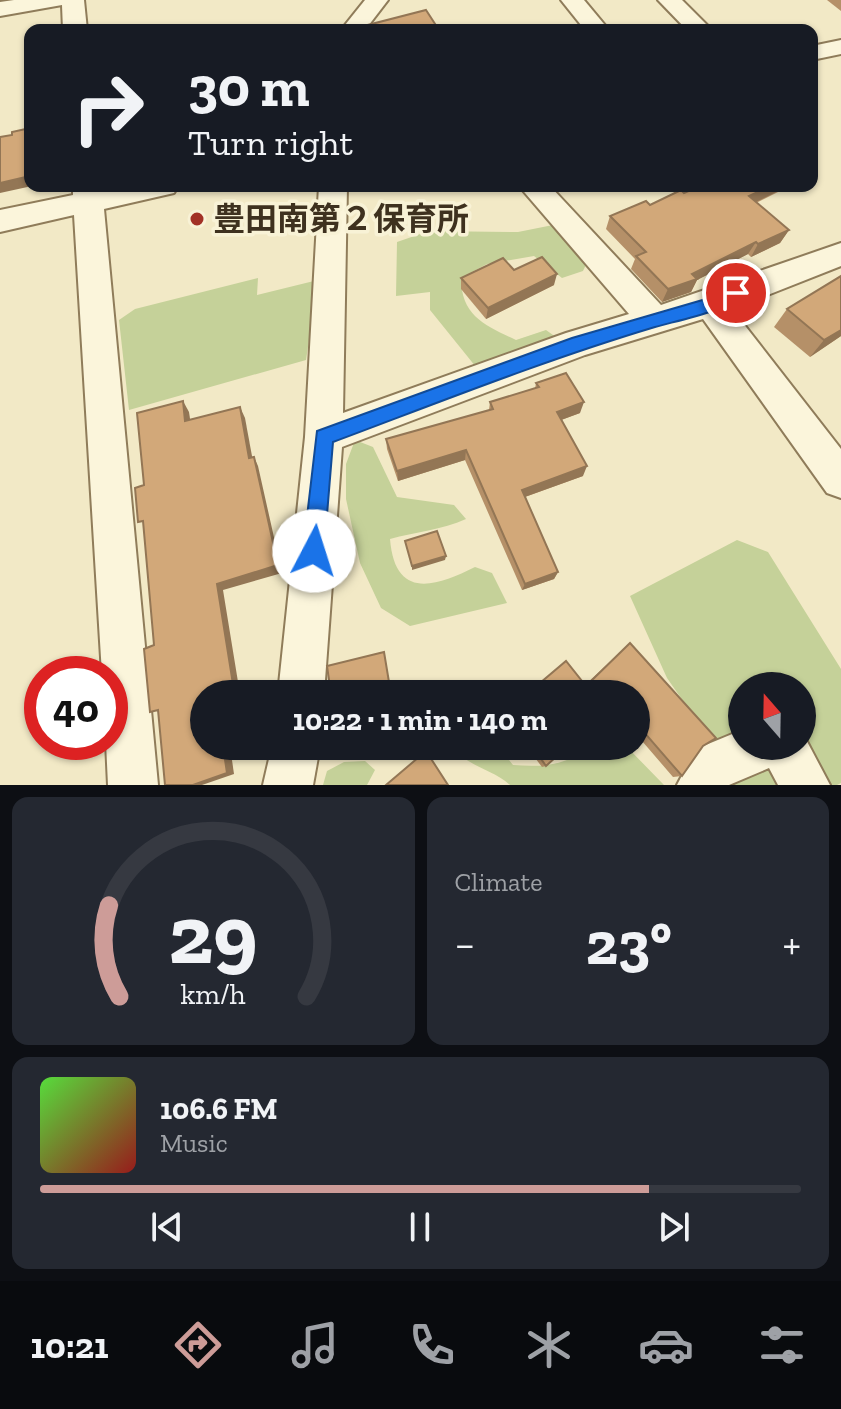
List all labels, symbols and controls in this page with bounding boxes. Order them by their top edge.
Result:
text: 30 m [188,53,310,120]
icon: right [56,56,160,160]
text: Turn right [188,121,353,164]
place label: 豊田南第２保育所 [213,200,469,238]
marker: 豊田南第２保育所 [188,210,206,228]
pin [702,259,770,327]
icon: arrive [714,271,758,315]
position arrow [272,509,356,593]
speed limit sign: 40 [24,656,128,760]
north arrow [728,672,816,760]
map controls [728,672,816,760]
text: 10:22 · 1 min · 140 m [293,702,547,738]
text: Climate [455,866,542,898]
text: 29 [169,884,258,984]
text: 23° [586,907,672,979]
text: − [455,917,475,970]
text: + [782,917,801,970]
text: km/h [181,977,246,1011]
text: 106.6 FM [160,1091,278,1127]
text: Music [160,1127,228,1159]
icon: previous [145,1205,189,1249]
icon: pause [398,1205,442,1249]
icon: next [652,1205,696,1249]
icon: directions [170,1317,226,1373]
icon: music [287,1317,343,1373]
icon: phone [404,1317,460,1373]
icon: climate [521,1317,577,1373]
icon: car [638,1317,694,1373]
icon: filters [754,1317,810,1373]
text: 10:21 [30,1324,109,1367]

